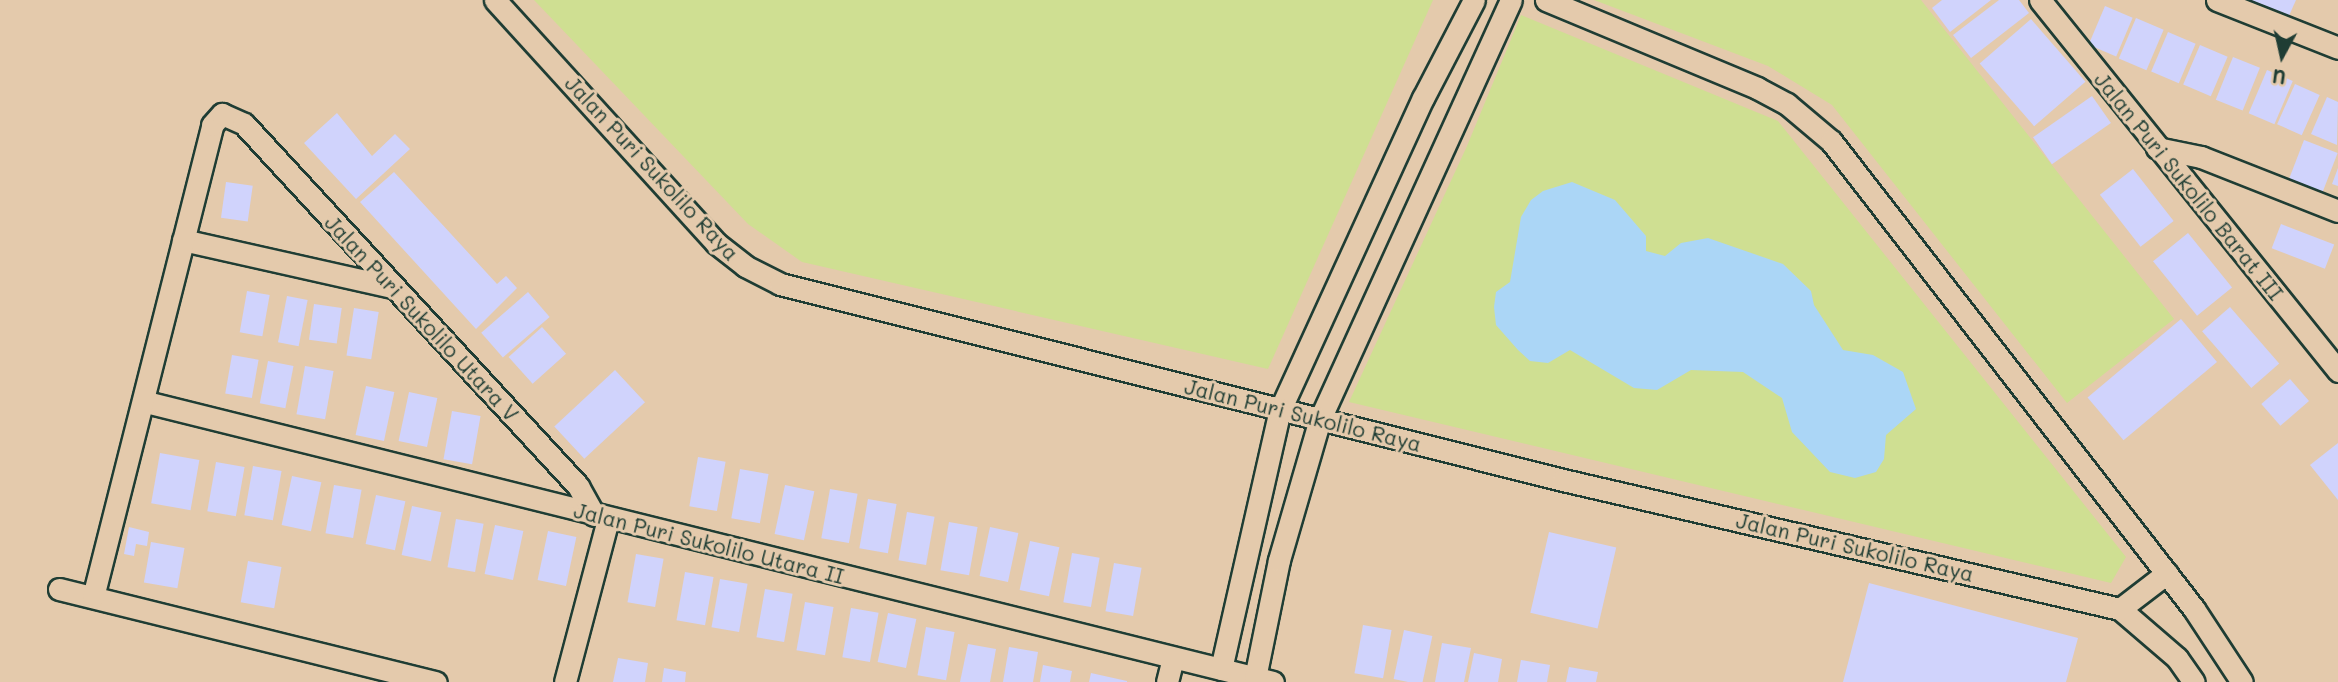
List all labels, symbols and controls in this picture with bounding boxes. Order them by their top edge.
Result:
north arrow [2247,21,2317,91]
text: U [2271,64,2287,91]
street label: Jalan Puri Sukolilo Barat III [2089,67,2289,305]
street label: Jalan Puri Sukolilo Raya [560,71,744,265]
street label: Jalan Puri Sukolilo Utara V [320,210,524,426]
street label: Jalan Puri Sukolilo Raya [1182,373,1424,457]
street label: Jalan Puri Sukolilo Utara II [571,497,847,589]
street label: Jalan Puri Sukolilo Raya [1734,507,1976,587]

